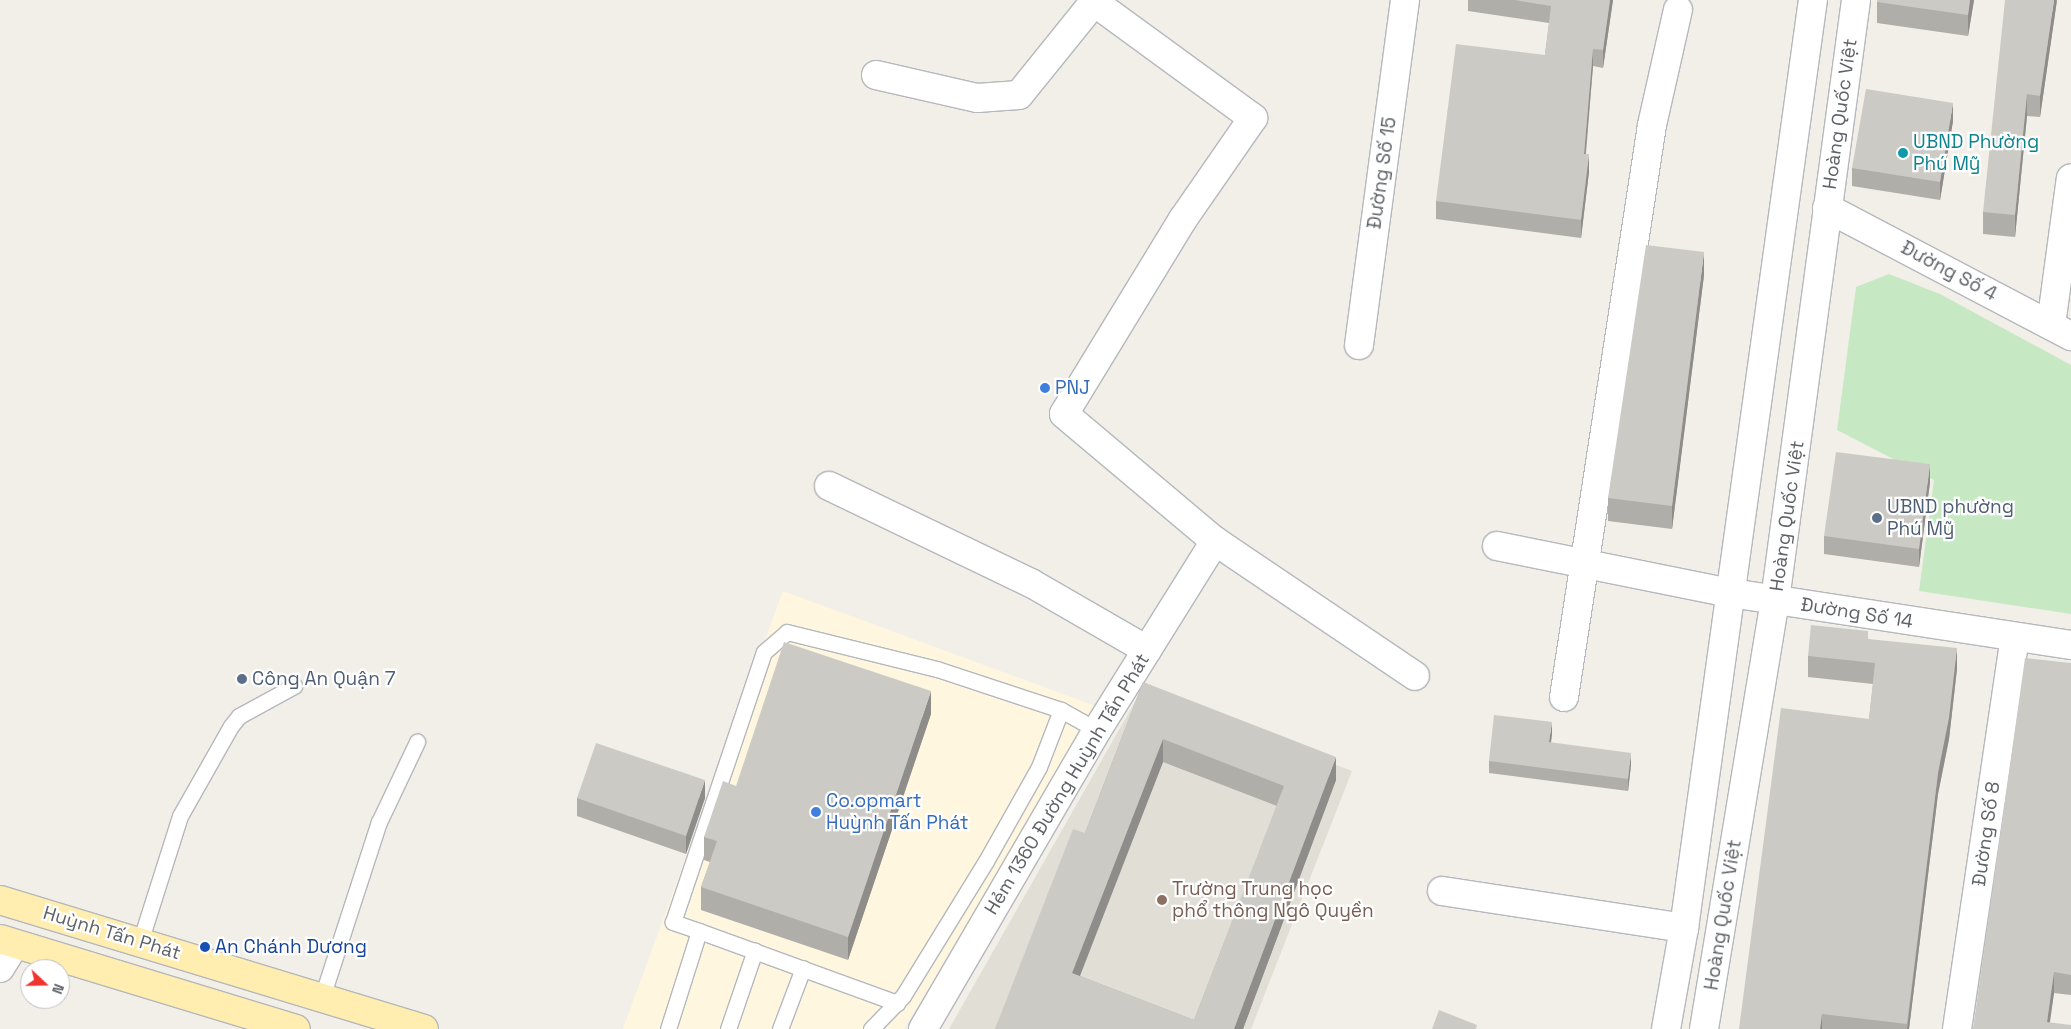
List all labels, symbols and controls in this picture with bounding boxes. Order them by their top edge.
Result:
street label: Hoàng Quốc Việt [1818,37,1862,191]
street label: Đường Số 15 [1363,115,1401,231]
place label: UBND Phường Phú Mỹ [1913,131,2039,175]
marker: UBND Phường Phú Mỹ [1897,147,1909,159]
street label: Đường Số 4 [1897,236,2001,306]
place label: PNJ [1055,377,1090,399]
marker: PNJ [1039,382,1051,394]
street label: Hoàng Quốc Việt [1765,439,1809,593]
place label: UBND phường Phú Mỹ [1887,496,2014,540]
marker: UBND phường Phú Mỹ [1871,512,1883,524]
street label: Đường Số 14 [1799,593,1915,633]
street label: Hẻm 1360 Đường Huỳnh Tấn Phát [980,649,1154,919]
place label: Công An Quận 7 [252,668,396,690]
marker: Công An Quận 7 [236,673,248,685]
street label: Đường Số 8 [1967,780,2005,888]
place label: Co.opmart Huỳnh Tấn Phát [826,790,969,834]
marker: Co.opmart Huỳnh Tấn Phát [810,806,822,818]
street label: Hoàng Quốc Việt [1700,838,1746,992]
place label: Trường Trung học phổ thông Ngô Quyền [1172,878,1374,922]
marker: Trường Trung học phổ thông Ngô Quyền [1156,894,1168,906]
street label: Huỳnh Tấn Phát [40,901,184,965]
place label: An Chánh Dương [215,936,367,958]
marker: An Chánh Dương [199,941,211,953]
north arrow [20,959,70,1009]
text: N [48,981,68,997]

